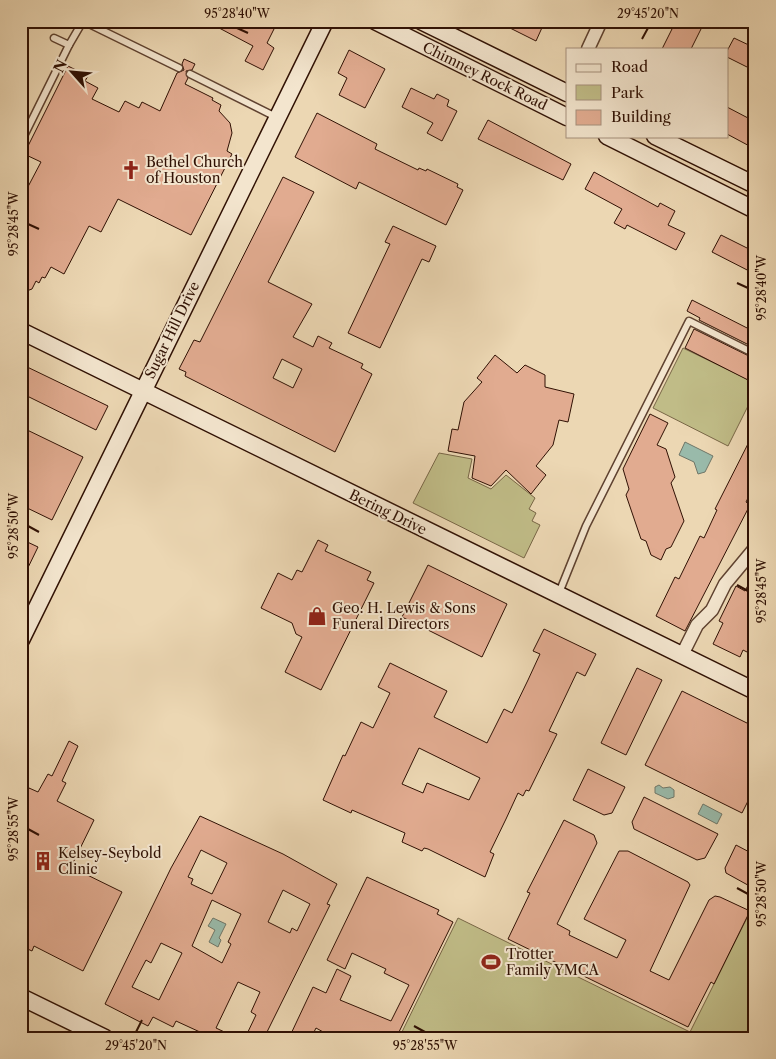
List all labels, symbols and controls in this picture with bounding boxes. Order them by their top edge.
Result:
text: 95°28'40"W [204,6,271,21]
text: 29°45'20"N [617,6,679,21]
street label: Chimney Rock Road [420,38,551,114]
north arrow [48,48,98,98]
legend [566,48,728,138]
text: N [50,57,71,76]
text: Road [611,57,648,76]
text: Park [611,83,645,102]
text: Building [611,107,671,126]
place label: Bethel Church of Houston [146,153,243,187]
church icon: Bethel Church of Houston [120,159,142,181]
text: 95°28'45"W [6,191,21,256]
text: 95°28'40"W [754,254,769,321]
street label: Sugar Hill Drive [141,278,203,381]
street label: Bering Drive [346,485,430,539]
text: 95°28'50"W [6,492,21,559]
text: 95°28'45"W [754,558,769,623]
place label: Geo. H. Lewis & Sons Funeral Directors [332,599,476,633]
shop icon: Geo. H. Lewis & Sons Funeral Directors [306,605,328,627]
text: 95°28'55"W [6,796,21,861]
place label: Kelsey-Seybold Clinic [58,844,162,878]
building icon: Kelsey-Seybold Clinic [32,850,54,872]
text: 95°28'50"W [754,860,769,927]
place label: Trotter Family YMCA [506,945,600,979]
sports icon: Trotter Family YMCA [480,951,502,973]
text: 29°45'20"N [105,1038,167,1053]
text: 95°28'55"W [393,1038,458,1053]

